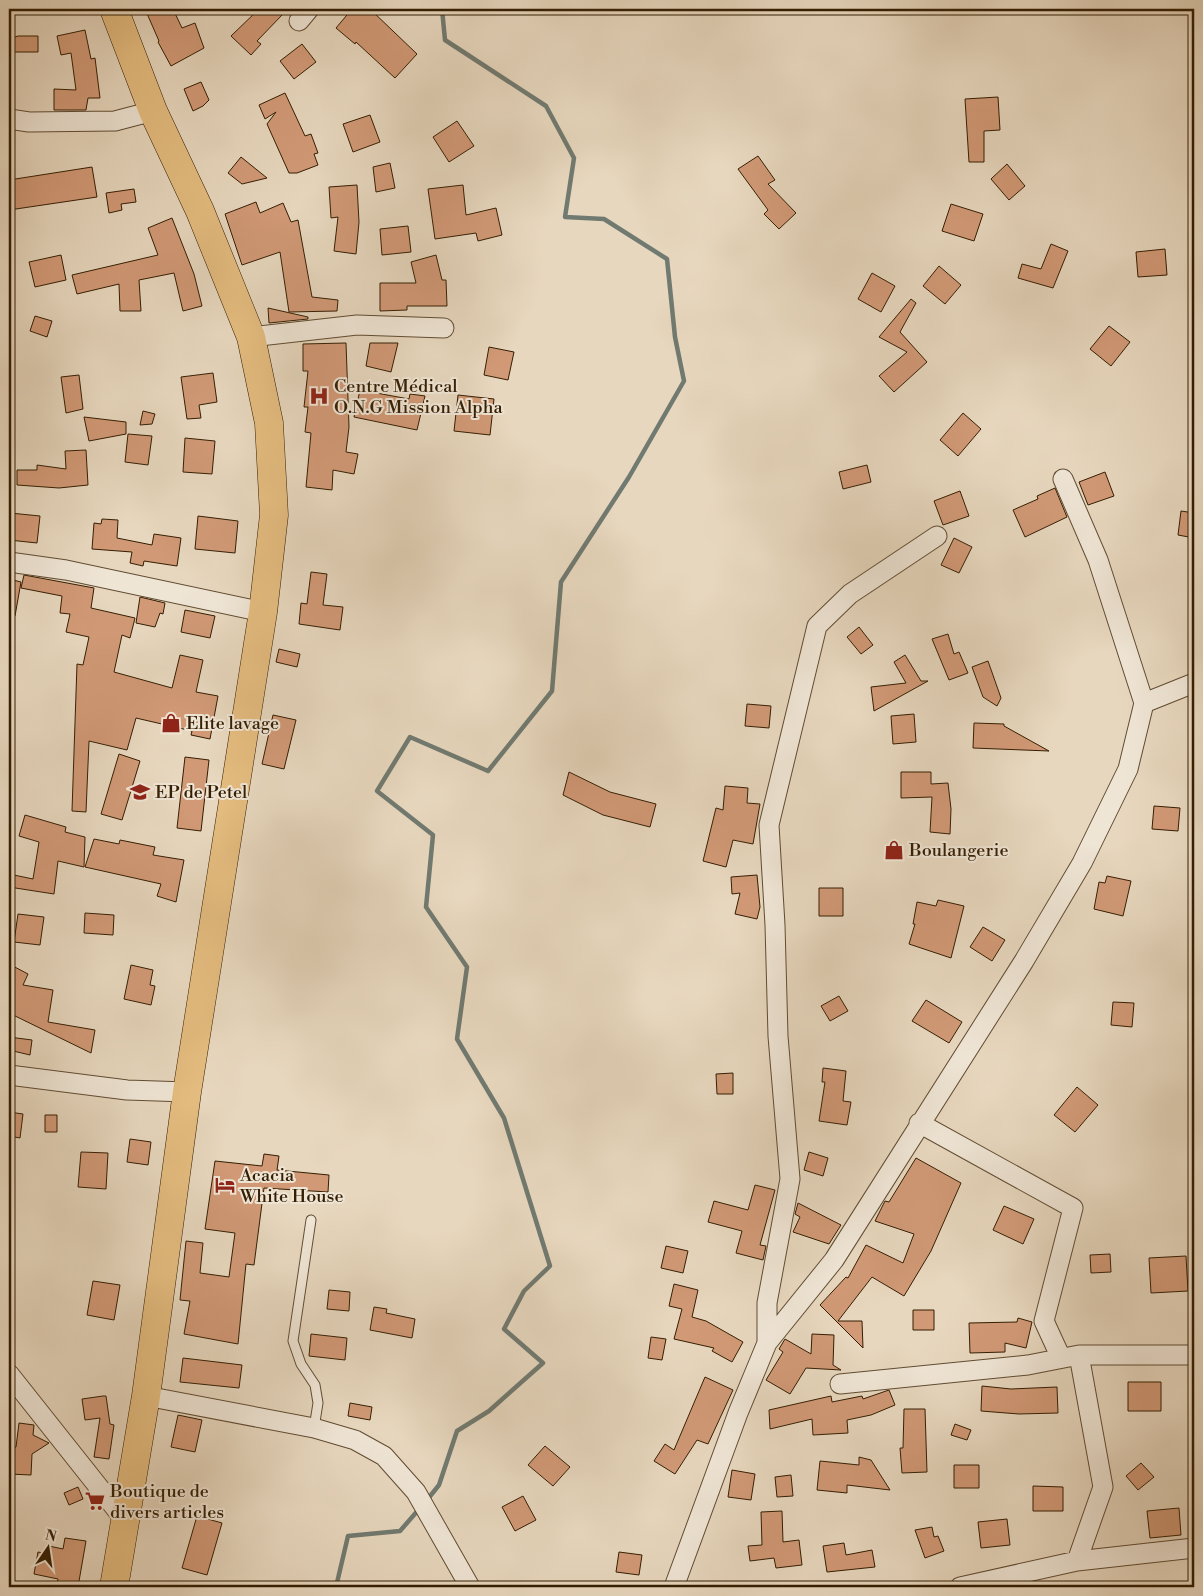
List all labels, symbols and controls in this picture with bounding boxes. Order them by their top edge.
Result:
place label: Centre Médical O.N.G Mission Alpha [334,375,503,419]
hospital icon: Centre Médical O.N.G Mission Alpha [308,385,330,407]
shop icon: Elite lavage [160,712,182,734]
place label: Elite lavage [186,712,279,735]
school or university icon: EP de Petel [129,781,151,803]
place label: EP de Petel [155,781,248,804]
shop icon: Boulangerie [883,839,905,861]
place label: Boulangerie [908,839,1009,862]
place label: Acacia White House [239,1164,344,1208]
hotel icon: Acacia White House [214,1174,236,1196]
place label: Boutique de divers articles [109,1480,224,1524]
supermarket icon: Boutique de divers articles [84,1490,106,1512]
north arrow [22,1524,72,1574]
text: N [43,1526,58,1546]

